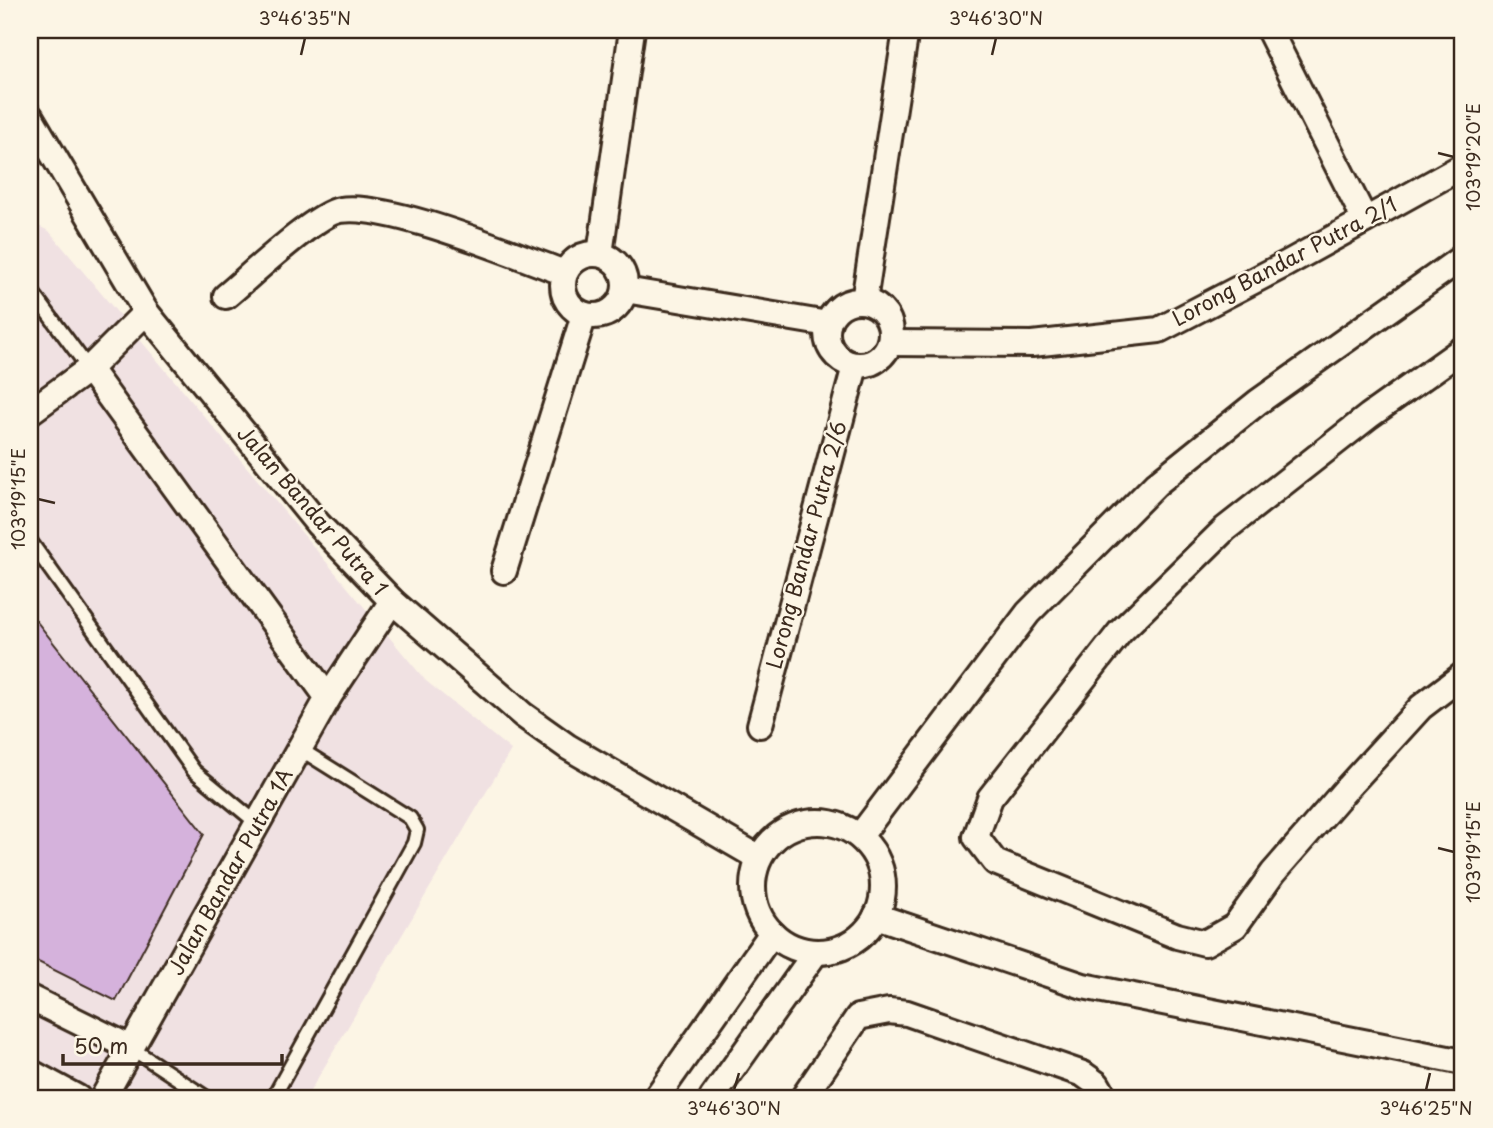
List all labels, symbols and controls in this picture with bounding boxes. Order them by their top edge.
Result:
text: 3°46'35"N [259,4,351,31]
text: 3°46'30"N [949,4,1043,31]
text: 103°19'20"E [1459,103,1486,211]
street label: Lorong Bandar Putra 2/1 [1166,187,1402,333]
street label: Lorong Bandar Putra 2/6 [757,417,854,672]
street label: Jalan Bandar Putra 1 [230,418,397,602]
text: 103°19'15"E [4,448,31,550]
street label: Jalan Bandar Putra 1A [159,762,300,980]
text: 103°19'15"E [1459,801,1486,903]
scale bar [63,1023,282,1067]
text: 50 m [74,1029,128,1061]
text: 3°46'30"N [687,1094,781,1121]
text: 3°46'25"N [1379,1094,1473,1121]

